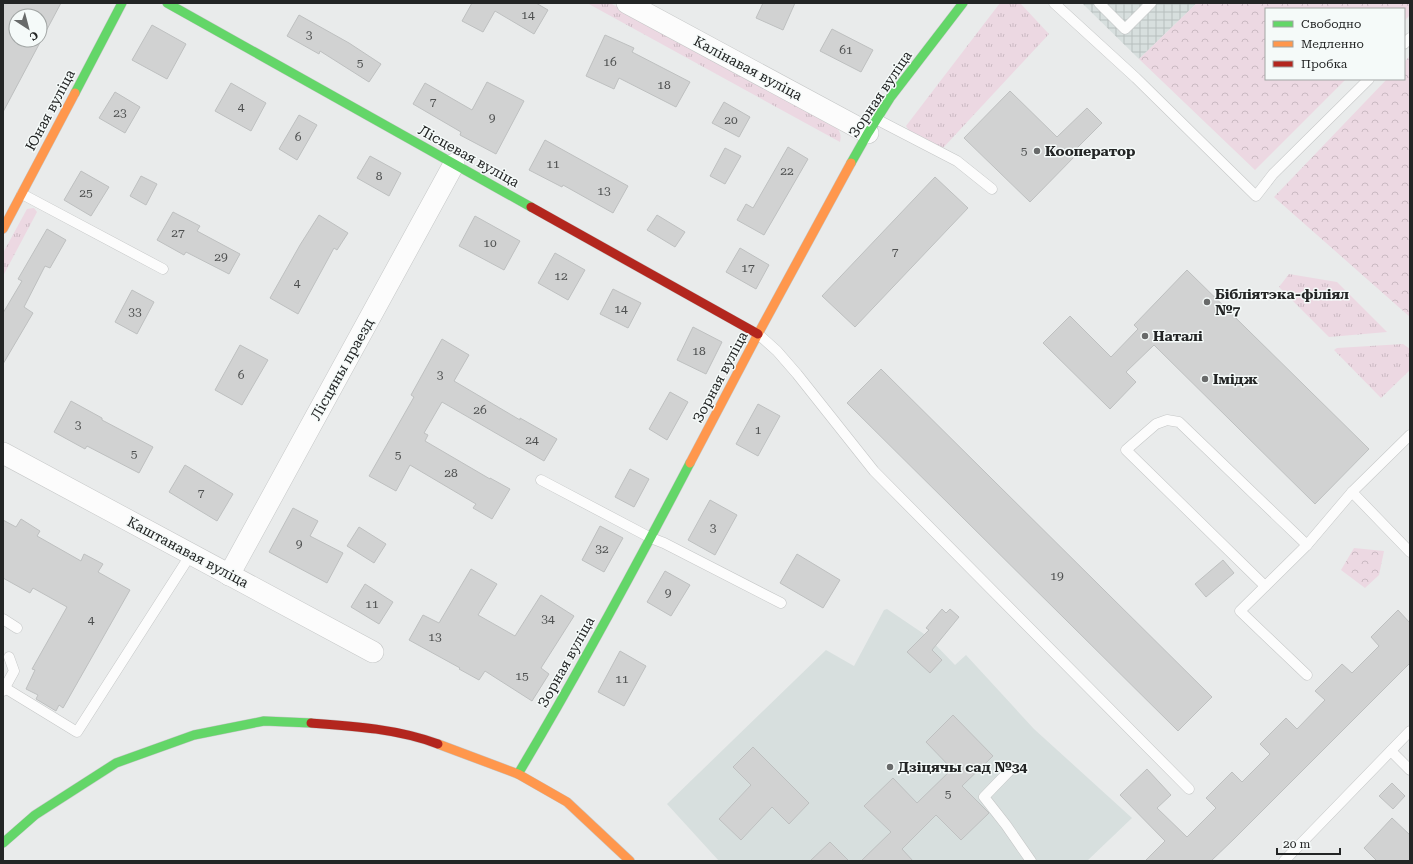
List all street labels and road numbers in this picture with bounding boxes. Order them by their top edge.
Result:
street label: Калінавая вуліца [691,33,805,104]
street label: Зорная вуліца [845,47,915,140]
street label: Юная вуліца [22,66,78,153]
street label: Лісцевая вуліца [416,122,523,191]
street label: Лісцяны праезд [307,315,377,423]
street label: Зорная вуліца [689,328,751,425]
street label: Каштанавая вуліца [125,513,252,591]
street label: Зорная вуліца [534,614,598,710]

